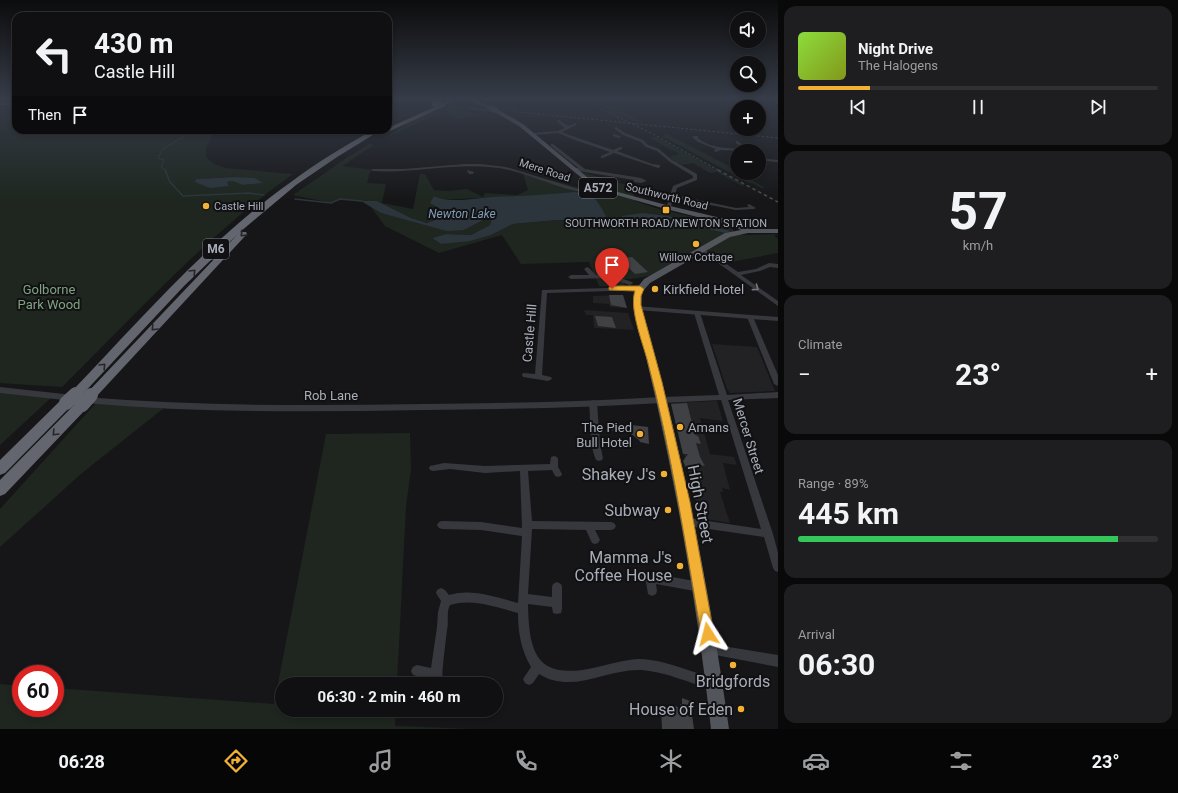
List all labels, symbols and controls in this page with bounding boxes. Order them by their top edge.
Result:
map controls [730,12,766,180]
button: sound [730,12,766,48]
text: 430 m [94,27,173,60]
icon: left [28,28,80,80]
text: Night Drive [858,40,933,58]
button: search [730,56,766,92]
text: The Halogens [858,58,938,73]
text: Castle Hill [94,61,175,82]
icon: previous [847,96,869,118]
icon: pause [967,96,989,118]
icon: next [1087,96,1109,118]
button: + [730,100,766,136]
icon: arrive [69,104,91,126]
text: Then [28,106,61,124]
button: − [730,144,766,180]
street label: Mere Road [518,156,572,185]
road number: A572 [579,178,617,198]
street label: Southworth Road [624,180,710,213]
text: 57 [948,181,1008,242]
place label: Castle Hill [214,200,264,213]
marker: Castle Hill [201,201,211,211]
marker: SOUTHWORTH ROAD/NEWTON STATION [661,205,671,215]
water label: Newton Lake [428,207,496,221]
place label: SOUTHWORTH ROAD/NEWTON STATION [565,217,767,230]
one-way arrow [240,229,248,237]
text: km/h [963,238,993,253]
road number: M6 [203,239,229,259]
marker: Willow Cottage [691,239,701,249]
pin [595,248,629,289]
place label: Willow Cottage [659,251,733,264]
icon: arrive [601,254,623,276]
one-way arrow [188,269,196,277]
park label: Golborne Park Wood [18,282,80,312]
place label: Kirkfield Hotel [663,282,744,297]
one-way arrow [752,283,759,290]
marker: Kirkfield Hotel [650,284,660,294]
street label: Castle Hill [519,303,540,363]
one-way arrow [151,324,158,331]
text: Climate [798,337,842,352]
text: 23° [955,357,1001,392]
text: − [798,362,811,387]
text: + [1146,362,1158,387]
one-way arrow [98,363,106,371]
street label: Rob Lane [304,388,358,403]
street label: Mercer Street [730,397,767,476]
place label: The Pied Bull Hotel [576,420,632,450]
place label: Amans [688,420,729,435]
marker: Amans [675,422,685,432]
one-way arrow [52,428,59,436]
marker: The Pied Bull Hotel [635,429,645,439]
street label: High Street [684,463,717,545]
place label: Shakey J's [582,465,656,484]
marker: Shakey J's [659,469,669,479]
text: Range · 89% [798,476,868,491]
text: 445 km [798,496,899,531]
place label: Subway [605,501,660,520]
marker: Subway [663,505,673,515]
place label: Mamma J's Coffee House [574,548,672,585]
marker: Mamma J's Coffee House [675,561,685,571]
position arrow [687,613,729,655]
text: Arrival [798,627,835,642]
text: 06:30 [798,647,875,682]
marker: Bridgfords [728,660,738,670]
speed limit sign: 60 [12,665,64,717]
place label: Bridgfords [696,672,770,691]
text: 06:30 · 2 min · 460 m [318,688,460,706]
place label: House of Eden [629,700,733,719]
marker: House of Eden [736,704,746,714]
icon: directions [222,747,250,775]
icon: music [367,747,395,775]
icon: phone [512,747,540,775]
icon: climate [657,747,685,775]
icon: car [802,747,830,775]
icon: filters [947,747,975,775]
text: 06:28 [58,751,105,772]
text: 23° [1092,751,1119,772]

